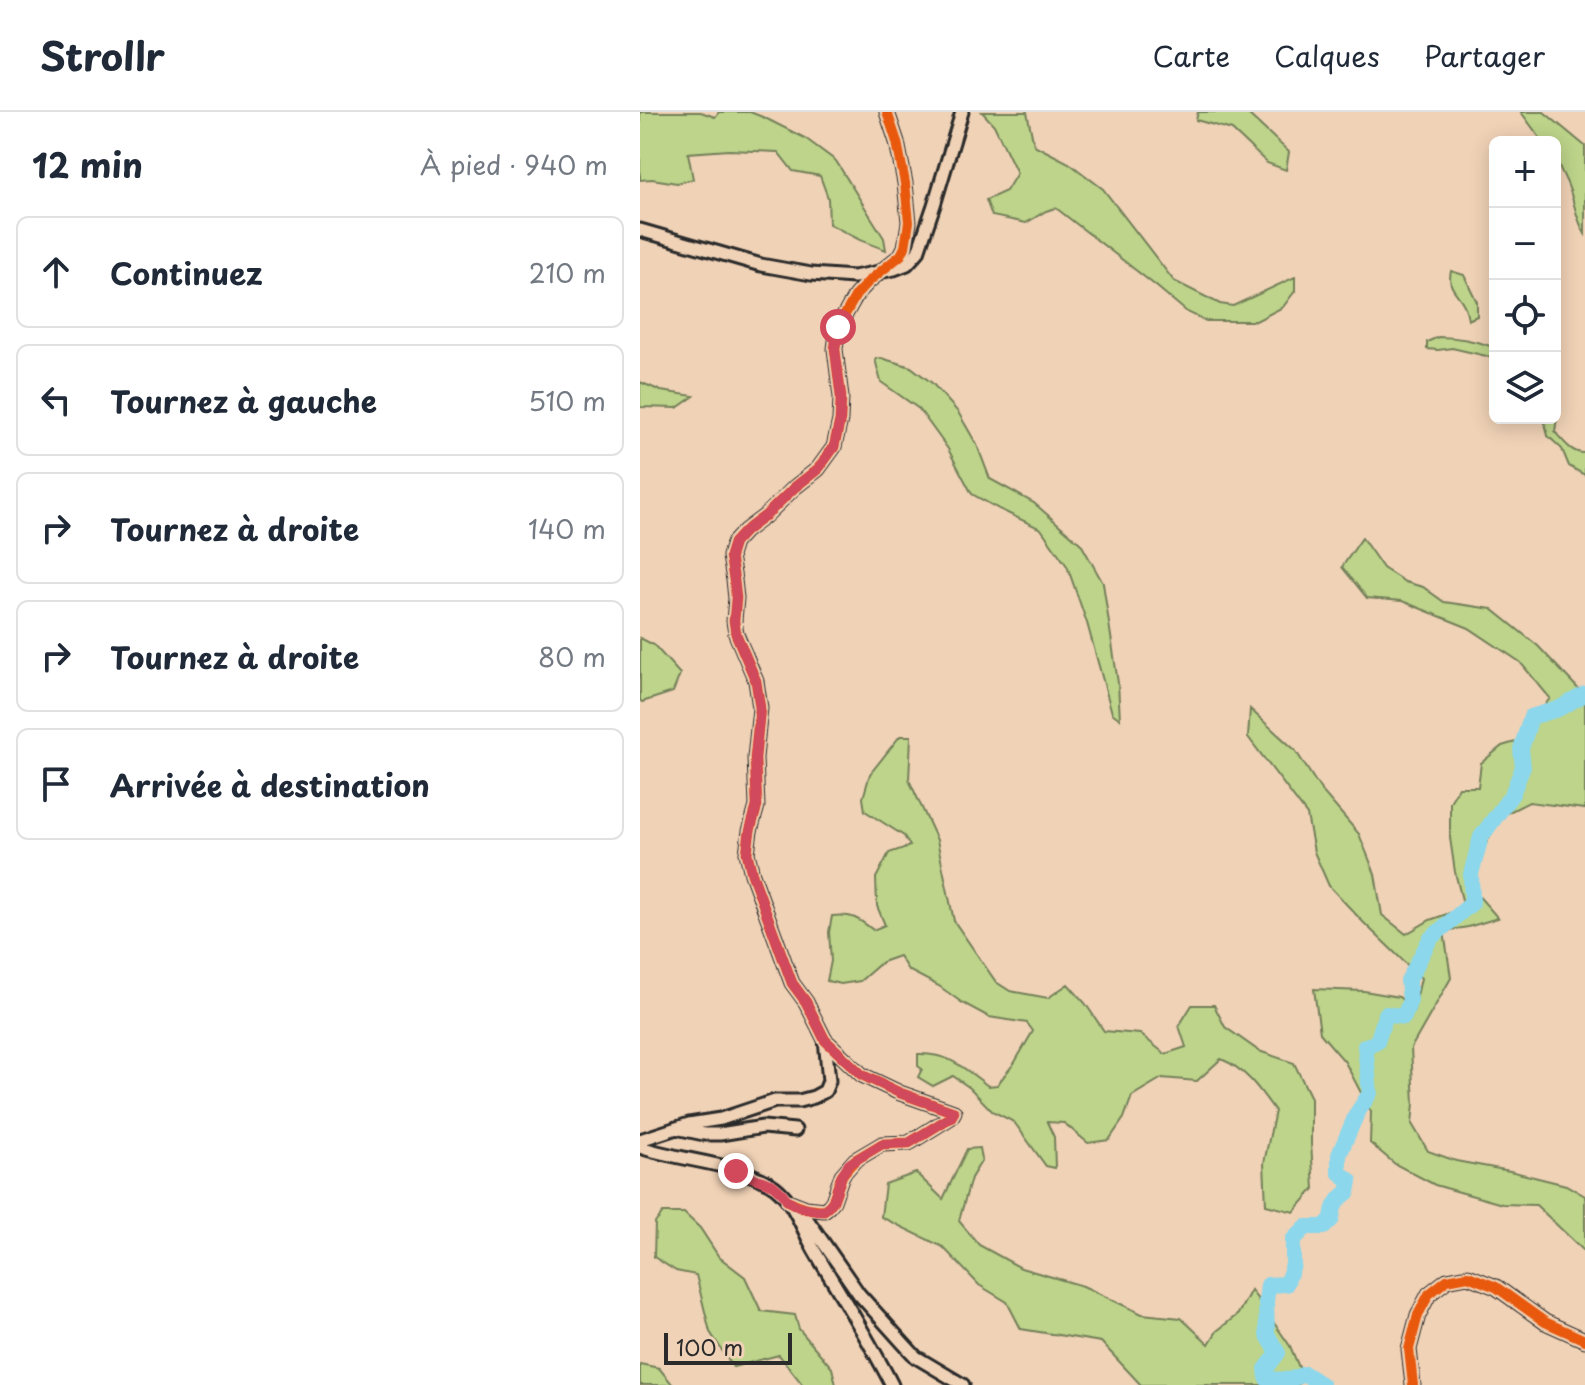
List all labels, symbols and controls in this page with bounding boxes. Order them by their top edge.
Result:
text: Strollr [40,27,165,84]
text: Carte [1152,34,1230,77]
text: Calques [1274,34,1380,77]
text: Partager [1424,34,1545,77]
map controls [1489,136,1561,424]
button: + [1489,136,1561,208]
text: 12 min [32,138,143,190]
text: À pied · 940 m [420,145,608,184]
button: − [1489,208,1561,280]
icon: ahead [34,250,78,294]
text: Continuez [110,250,263,295]
text: 210 m [529,253,606,292]
button: locate [1489,280,1561,352]
route start [820,309,856,345]
button: layers [1489,352,1561,424]
icon: left [34,378,78,422]
text: Tournez à gauche [110,378,377,423]
text: 510 m [528,381,606,420]
icon: right [34,506,78,550]
text: Tournez à droite [110,506,359,551]
text: 140 m [528,509,606,548]
icon: right [34,634,78,678]
text: Tournez à droite [110,634,359,679]
text: 80 m [538,637,606,676]
icon: arrive [34,762,78,806]
text: Arrivée à destination [110,762,430,807]
route end [718,1153,754,1189]
scale bar [664,1329,792,1365]
text: 100 m [676,1330,743,1363]

